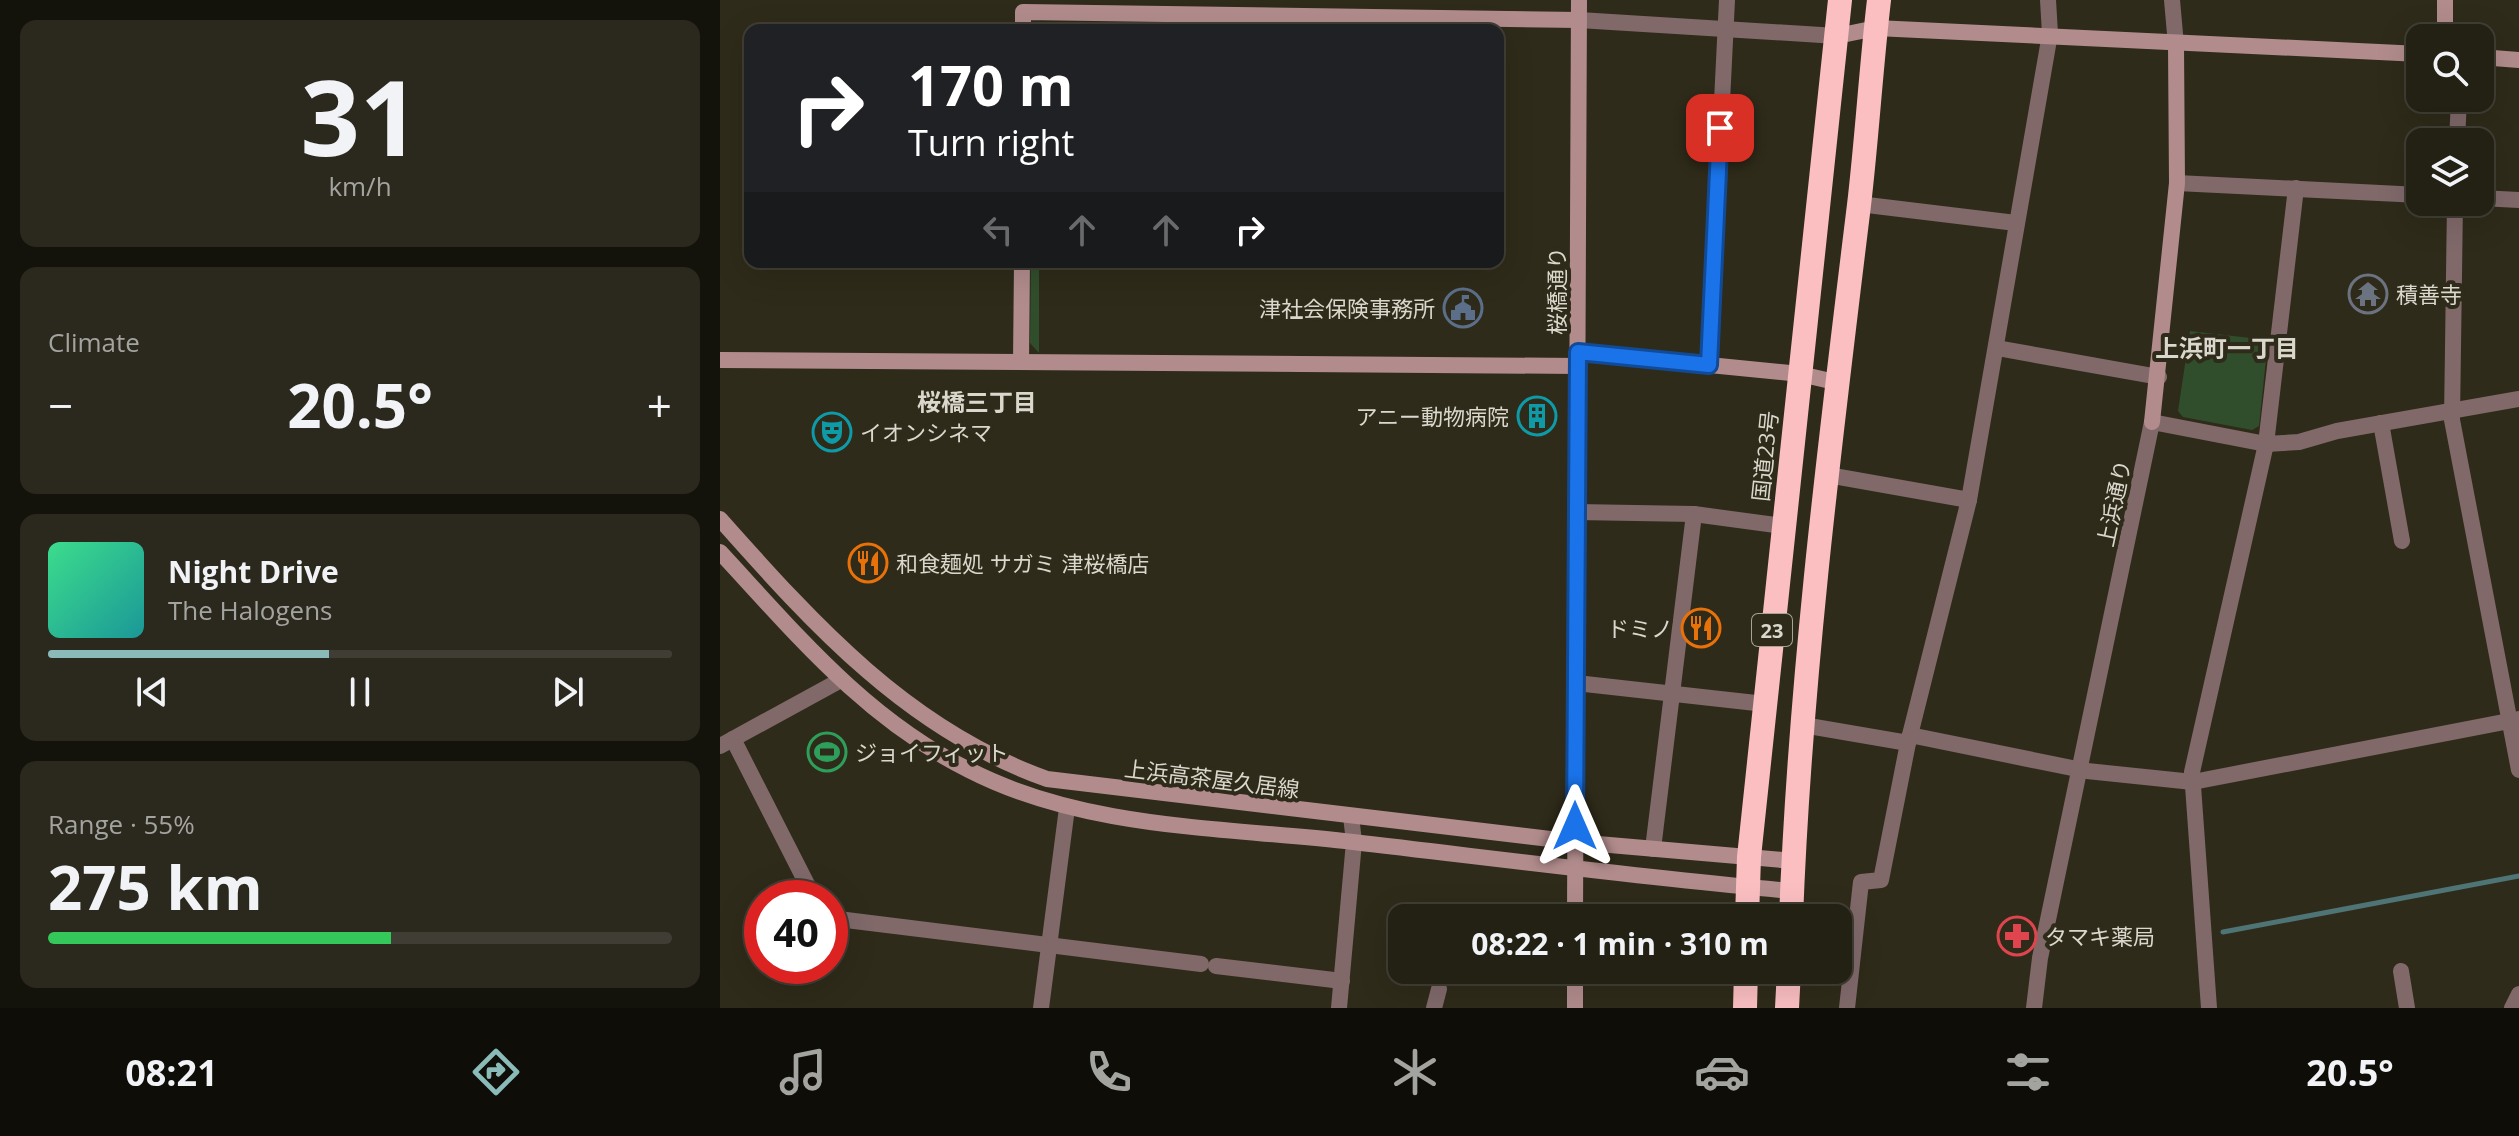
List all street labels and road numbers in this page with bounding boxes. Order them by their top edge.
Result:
street label: 桜橋通り [1541,247,1571,335]
street label: 国道23号 [1744,409,1784,503]
street label: 上浜通り [2089,457,2137,549]
road number: 23 [1752,614,1792,646]
street label: 上浜高茶屋久居線 [1123,752,1301,804]

